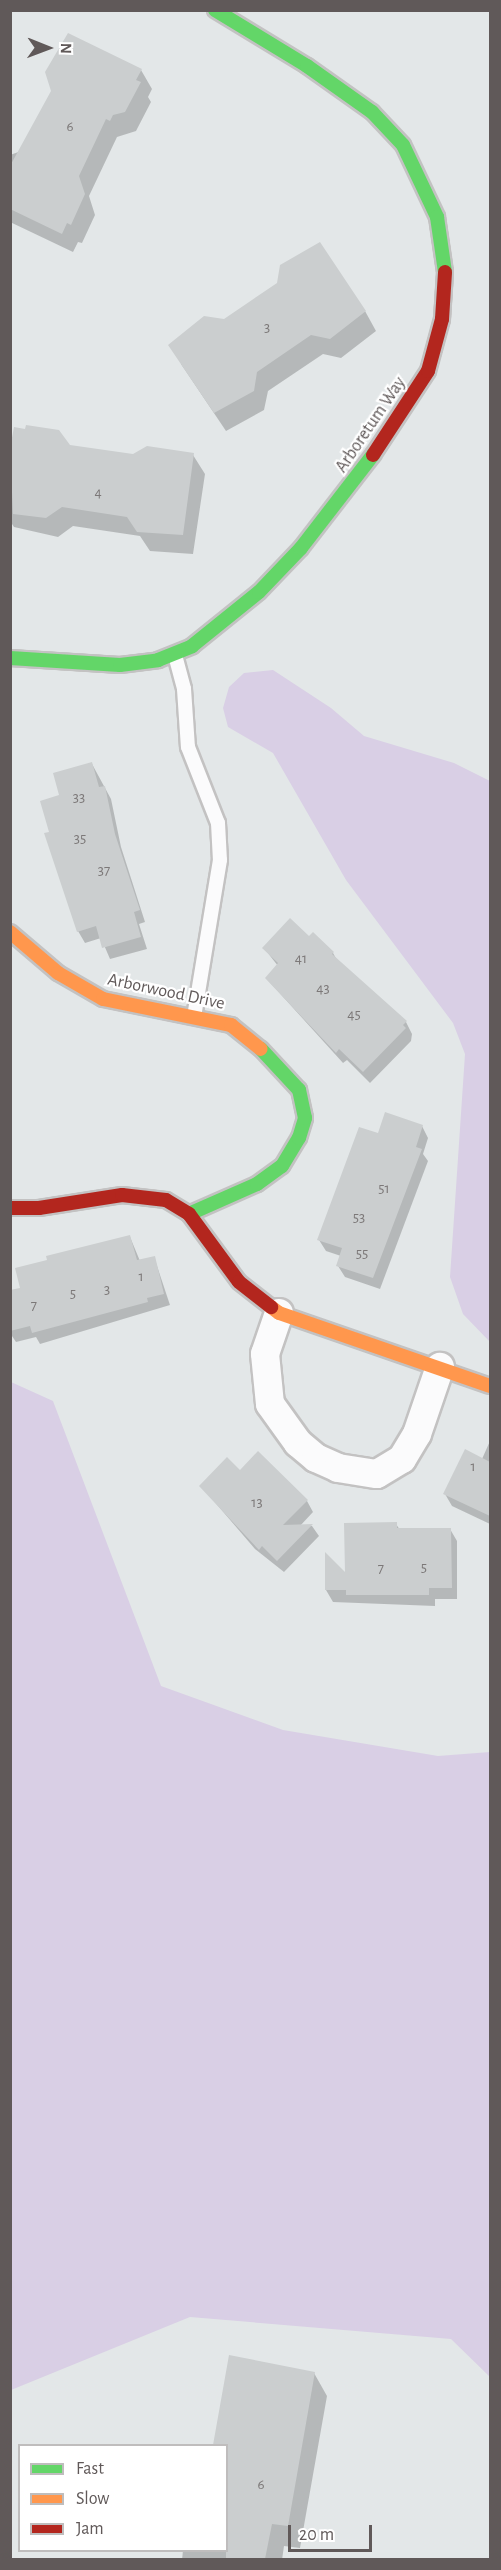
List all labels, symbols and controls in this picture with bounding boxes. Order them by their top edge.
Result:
north arrow [18,18,78,78]
text: N [58,43,74,54]
house number: 6 [66,118,74,136]
house number: 3 [264,319,270,337]
street label: Arboretum Way [331,373,411,477]
house number: 4 [94,484,102,502]
house number: 33 [73,789,85,807]
house number: 35 [74,830,86,848]
house number: 37 [98,862,110,880]
house number: 41 [295,950,307,968]
street label: Arborwood Drive [105,969,227,1015]
house number: 43 [316,980,330,998]
house number: 45 [347,1006,361,1024]
house number: 51 [378,1180,390,1198]
house number: 53 [353,1209,365,1227]
house number: 55 [356,1245,368,1263]
house number: 1 [138,1268,144,1286]
house number: 3 [104,1281,110,1299]
house number: 5 [70,1285,76,1303]
house number: 7 [31,1297,37,1315]
house number: 1 [470,1458,476,1476]
house number: 13 [251,1494,263,1512]
house number: 5 [421,1559,427,1577]
house number: 7 [378,1560,384,1578]
legend [18,2444,228,2552]
text: Fast [76,2460,104,2478]
house number: 6 [257,2476,265,2494]
text: Slow [76,2490,109,2508]
scale bar [291,2513,375,2551]
text: Jam [76,2520,104,2538]
text: 20 m [299,2526,334,2544]

